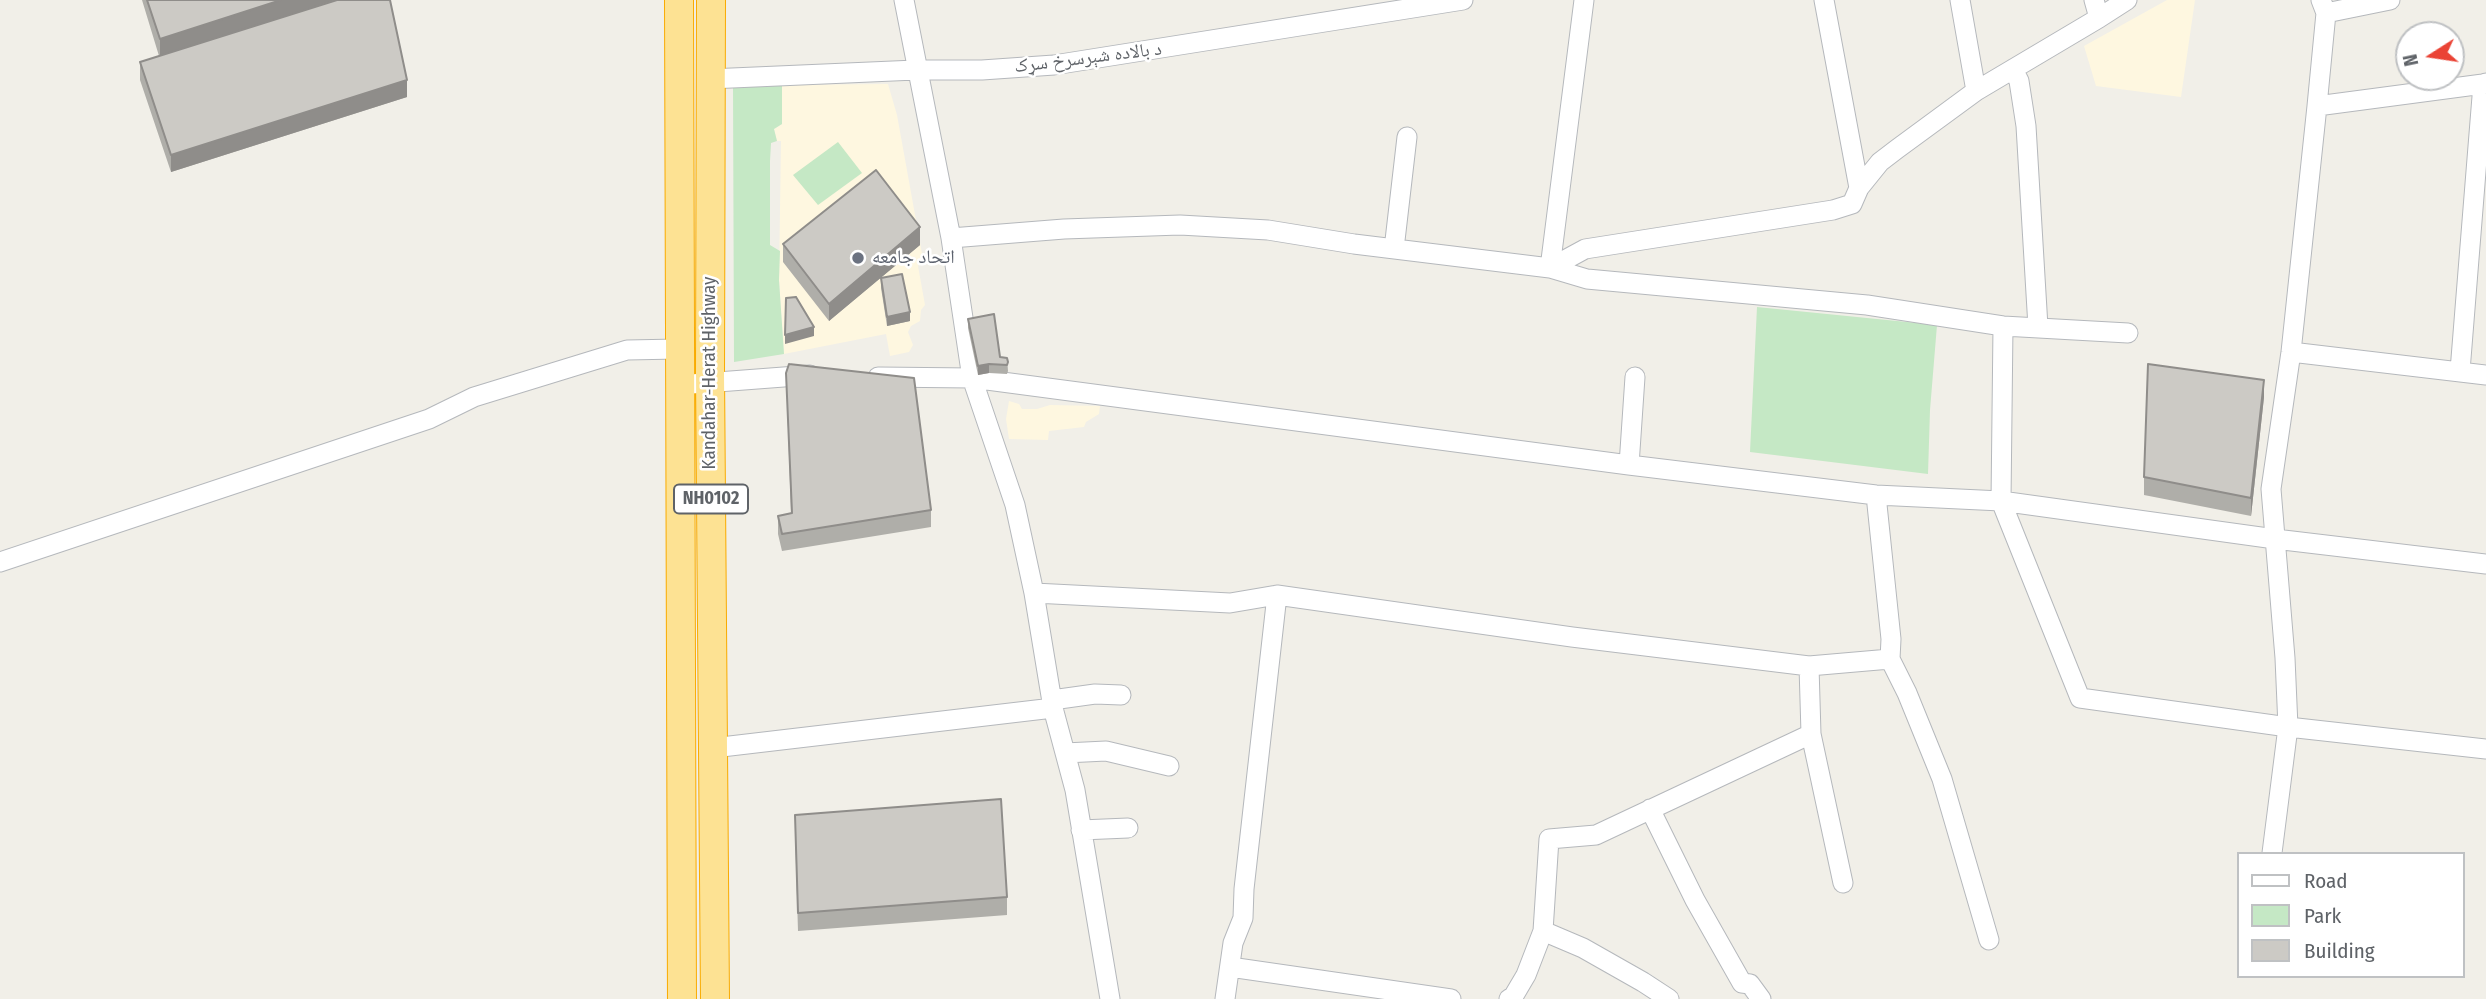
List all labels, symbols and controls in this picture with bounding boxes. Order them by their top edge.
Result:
north arrow [2395,21,2465,91]
street label: د بالاده شېرسرخ سړک [1013,38,1163,78]
text: N [2398,52,2423,68]
place label: اتحاد جامعه [872,247,955,269]
marker: اتحاد جامعه [850,250,866,266]
street label: Kandahar-Herat Highway [699,277,721,469]
road number: NH0102 [674,485,748,514]
legend [2238,852,2465,978]
text: Road [2304,868,2348,894]
text: Park [2304,903,2341,929]
text: Building [2304,938,2375,964]

